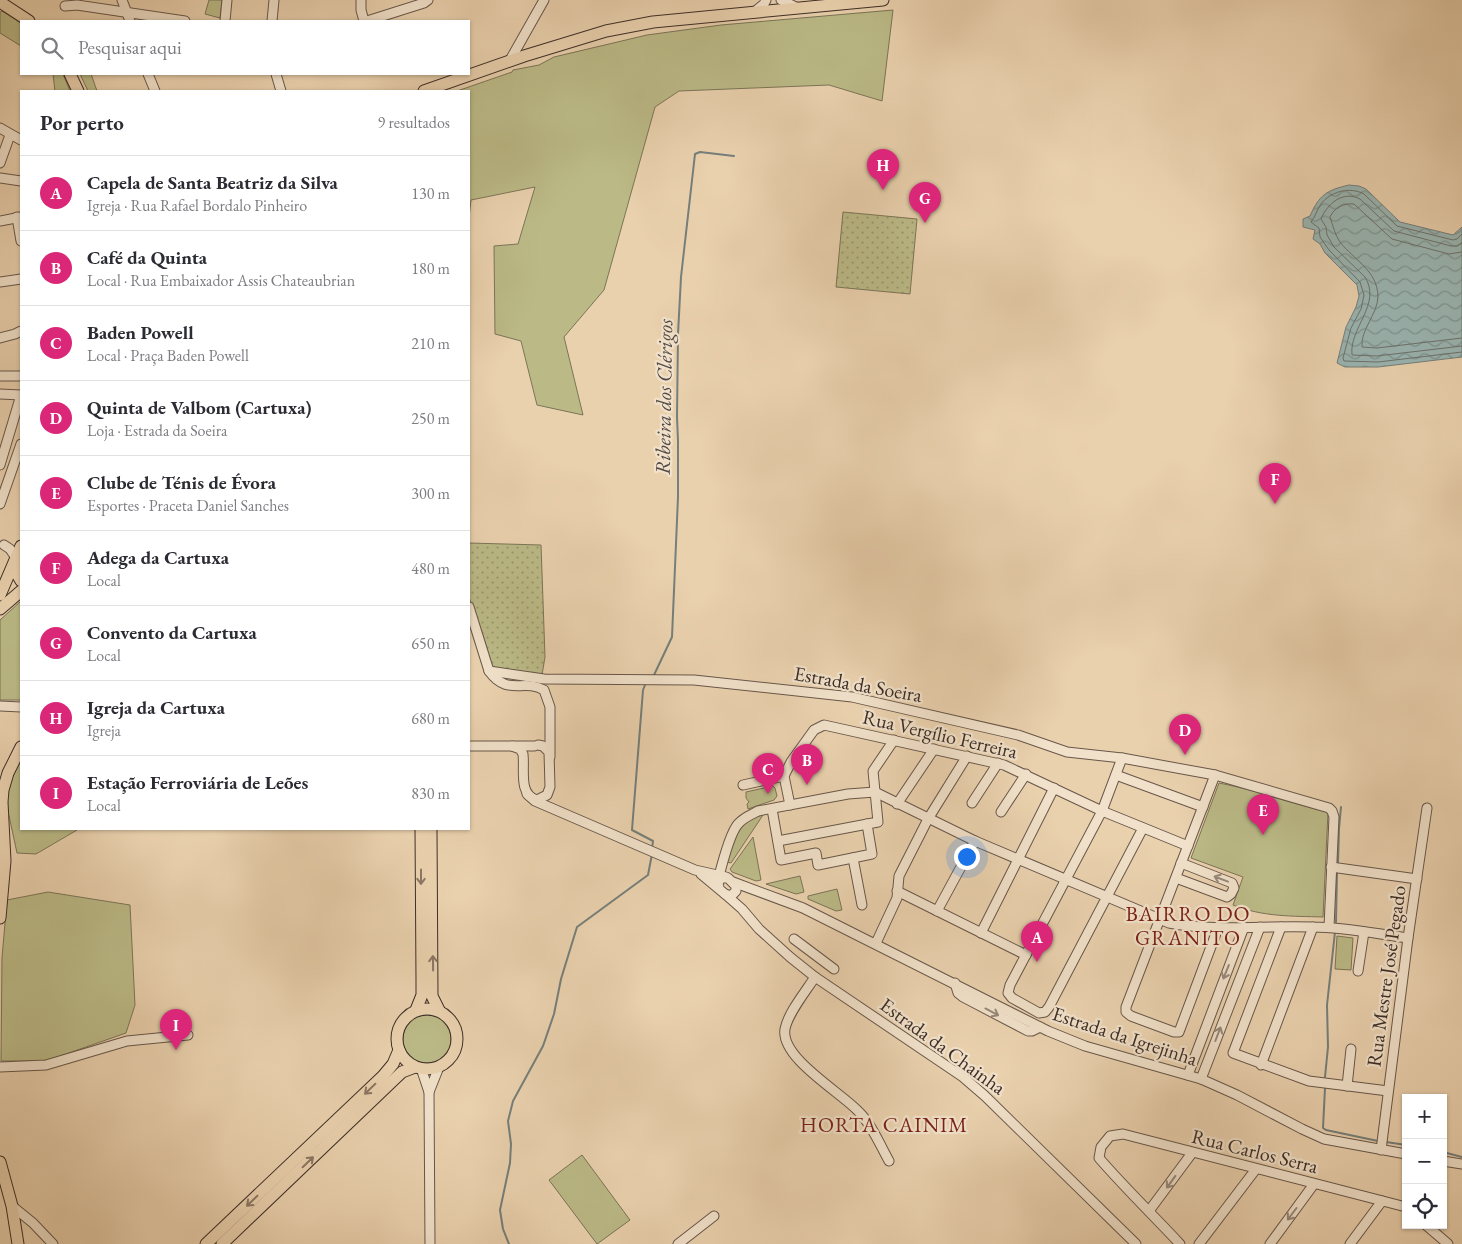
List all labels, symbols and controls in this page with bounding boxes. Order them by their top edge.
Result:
search box [20,20,470,75]
icon: search [38,34,66,62]
text: Pesquisar aqui [78,35,182,60]
text: Por perto [40,109,124,136]
text: 9 resultados [378,112,450,133]
pin: H [867,149,899,190]
text: Capela de Santa Beatriz da Silva [87,170,338,195]
pin: G [909,182,941,223]
text: A [50,183,62,204]
text: 130 m [411,183,450,204]
text: Igreja · Rua Rafael Bordalo Pinheiro [87,195,307,216]
text: Café da Quinta [87,245,207,270]
text: B [51,258,61,279]
text: 180 m [411,258,450,279]
text: Local · Rua Embaixador Assis Chateaubrian [87,270,355,291]
water label: Ribeira dos Clérigos [649,319,678,475]
text: Baden Powell [87,320,194,345]
text: C [50,333,62,354]
text: 210 m [411,333,450,354]
text: Local · Praça Baden Powell [87,345,249,366]
text: Quinta de Valbom (Cartuxa) [87,395,311,420]
text: D [50,408,62,429]
text: 250 m [411,408,450,429]
text: Loja · Estrada da Soeira [87,420,227,441]
pin: F [1259,463,1291,504]
text: Clube de Ténis de Évora [87,470,276,495]
text: E [51,483,61,504]
text: 300 m [411,483,450,504]
text: Esportes · Praceta Daniel Sanches [87,495,289,516]
text: Adega da Cartuxa [87,545,229,570]
text: F [52,558,60,579]
text: 480 m [411,558,450,579]
text: Local [87,570,121,591]
text: Convento da Cartuxa [87,620,257,645]
text: G [50,633,62,654]
text: 650 m [411,633,450,654]
text: Local [87,645,121,666]
street label: Estrada da Soeira [792,660,924,708]
text: Igreja da Cartuxa [87,695,225,720]
street label: Rua Vergílio Ferreira [860,704,1020,764]
text: H [50,708,62,729]
text: 680 m [411,708,450,729]
pin: D [1169,714,1201,755]
text: Igreja [87,720,121,741]
pin: B [791,744,823,785]
pin: C [752,753,784,794]
text: Estação Ferroviária de Leões [87,770,308,795]
text: I [53,783,59,804]
text: 830 m [411,783,450,804]
pin: E [1247,794,1279,835]
text: Local [87,795,121,816]
your location [954,844,980,870]
one-way arrow [416,869,426,885]
one-way arrow [1214,874,1230,883]
street label: Rua Mestre José Pegado [1360,884,1412,1068]
district label: BAIRRO DO GRANITO [1125,900,1251,951]
pin: A [1021,921,1053,962]
one-way arrow [428,955,438,972]
one-way arrow [1221,964,1230,979]
street label: Estrada da Chainha [875,992,1011,1100]
street label: Estrada da Igrejinha [1049,1000,1201,1072]
one-way arrow [984,1007,999,1017]
pin: I [160,1009,192,1050]
one-way arrow [1214,1027,1224,1042]
one-way arrow [363,1083,376,1095]
map controls [1402,1094,1447,1229]
button: + [1402,1094,1447,1139]
district label: HORTA CAINIM [800,1111,968,1138]
street label: Rua Carlos Serra [1189,1123,1321,1179]
button: − [1402,1139,1447,1184]
one-way arrow [302,1156,314,1168]
one-way arrow [1165,1175,1176,1188]
button: locate [1402,1184,1447,1229]
one-way arrow [246,1195,258,1207]
one-way arrow [1287,1207,1297,1221]

